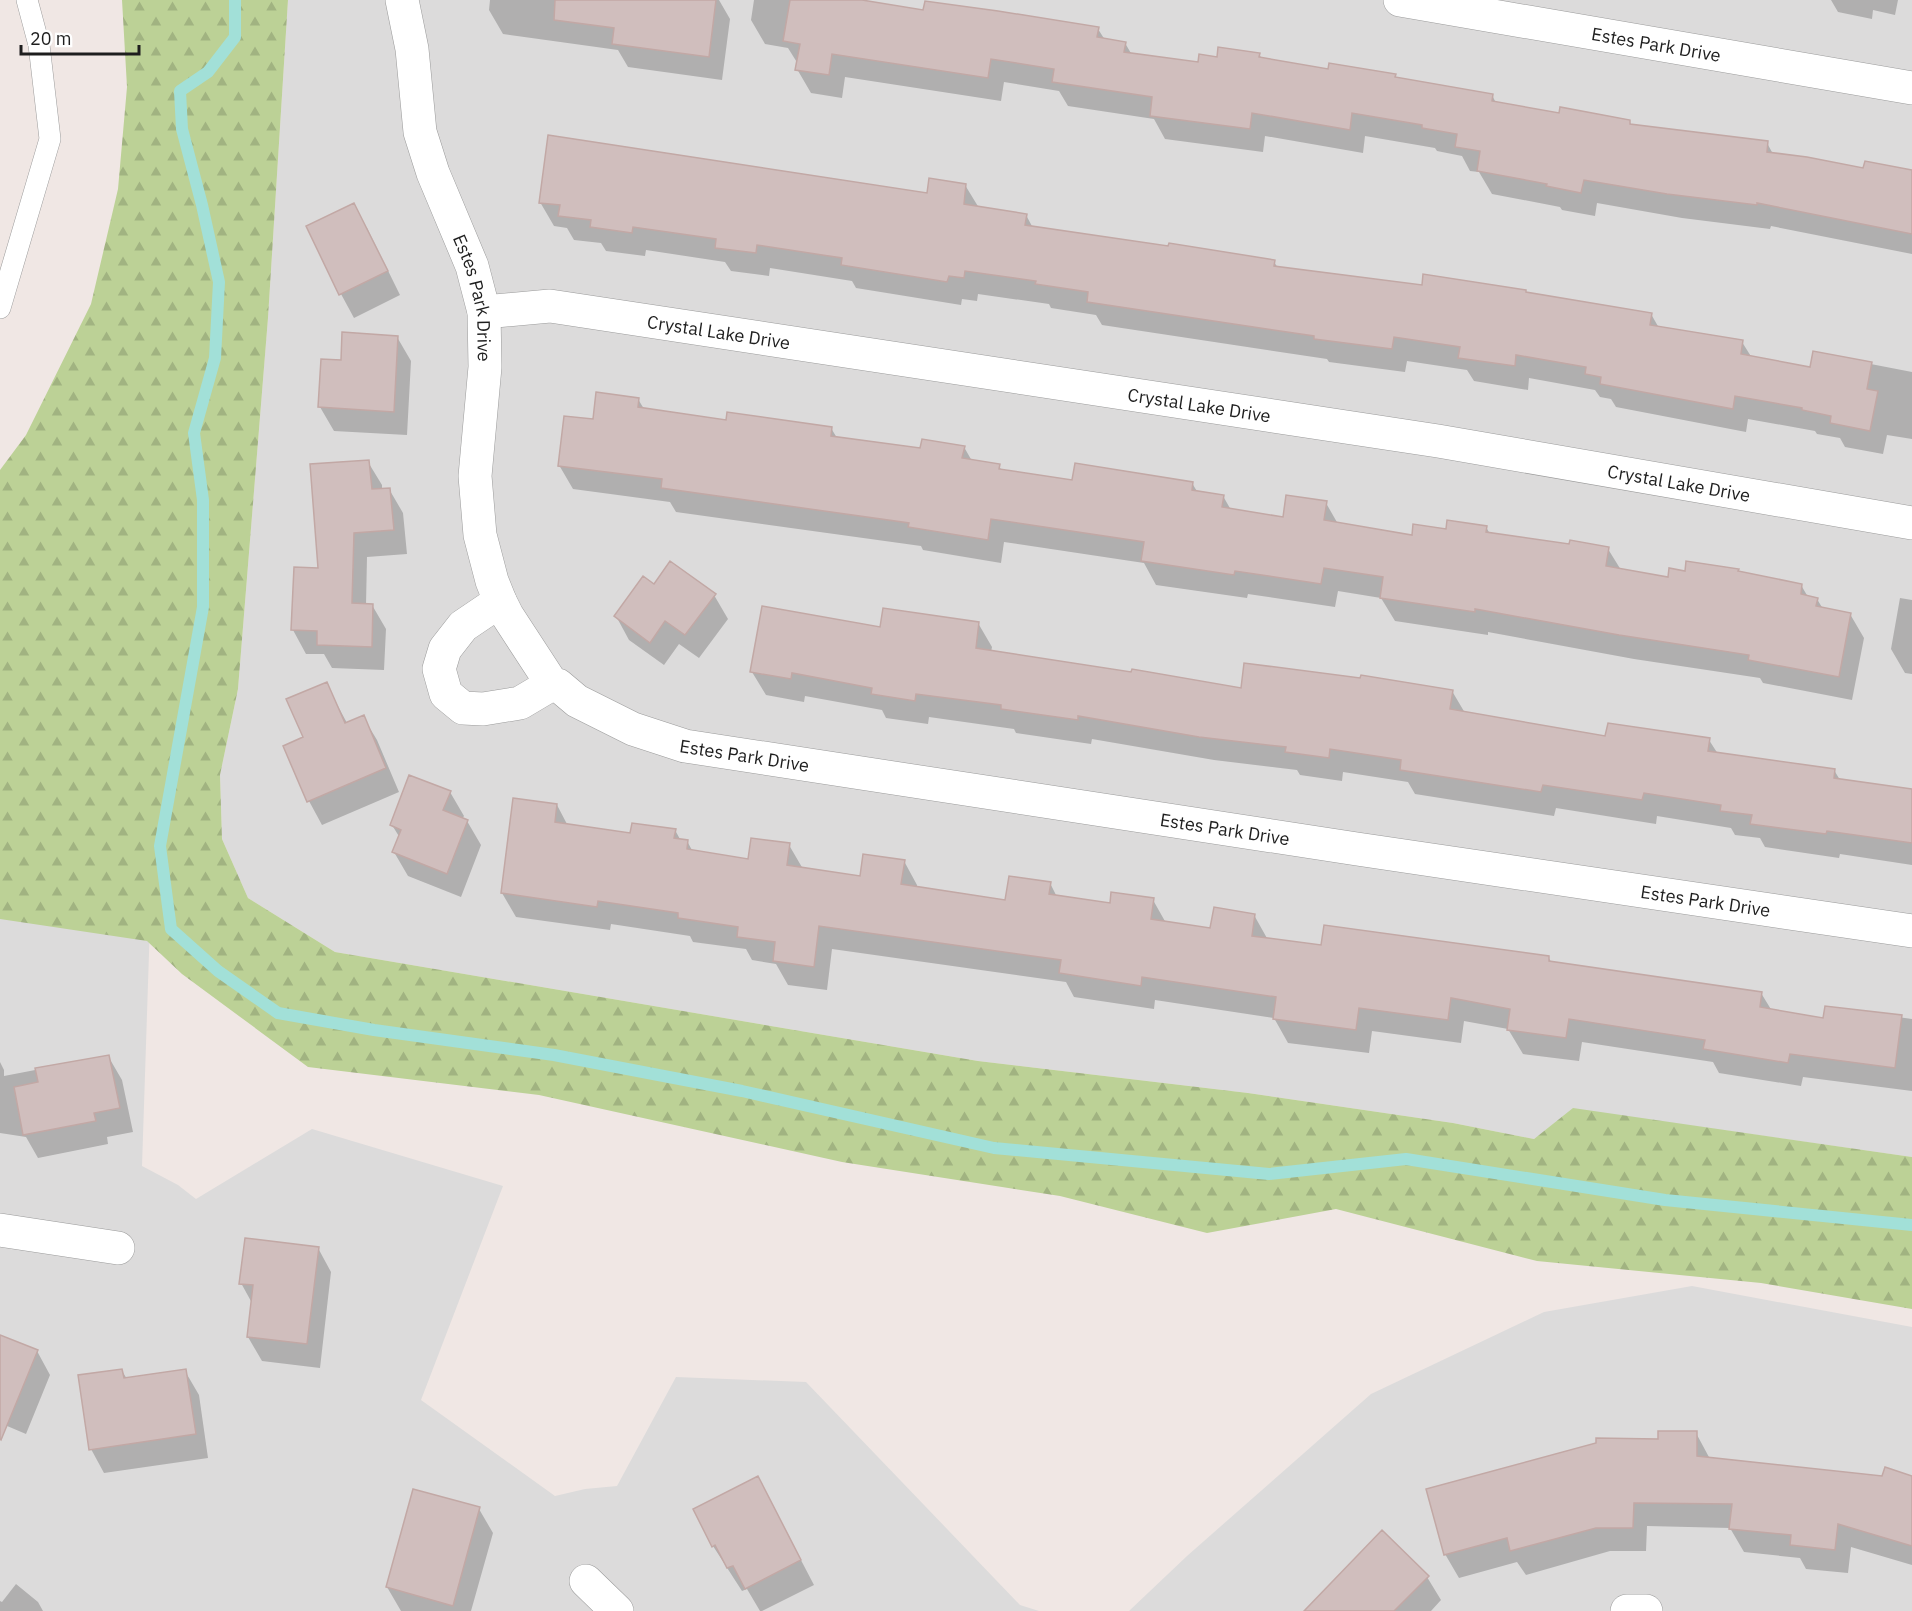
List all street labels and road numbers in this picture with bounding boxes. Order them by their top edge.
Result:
street label: Estes Park Drive [1590,22,1723,66]
street label: Estes Park Drive [448,231,496,362]
street label: Crystal Lake Drive [646,309,792,354]
street label: Crystal Lake Drive [1126,382,1272,427]
street label: Crystal Lake Drive [1606,459,1752,506]
street label: Estes Park Drive [678,734,811,776]
street label: Estes Park Drive [1158,807,1291,850]
street label: Estes Park Drive [1639,880,1772,921]

